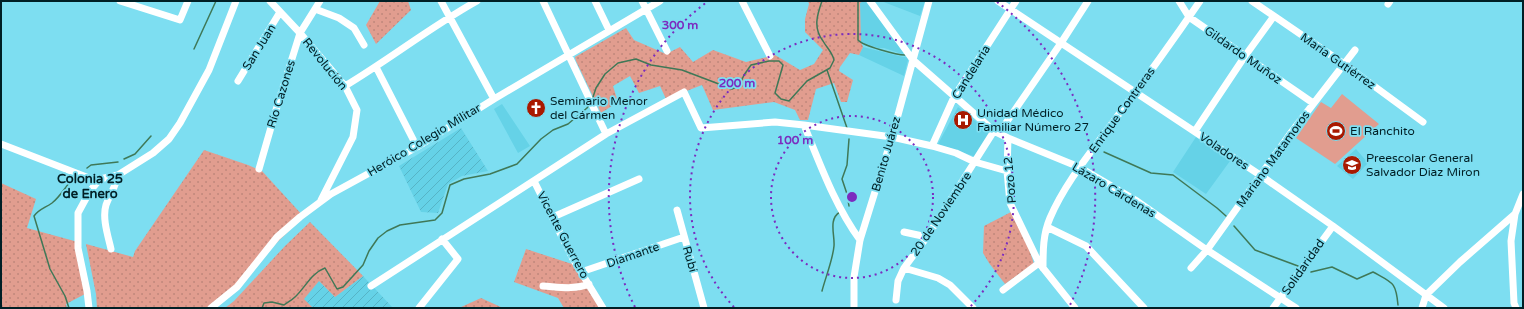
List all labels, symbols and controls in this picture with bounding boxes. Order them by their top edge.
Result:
text: 300 m [662,18,698,32]
street label: San Juan [239,21,279,73]
street label: Gildardo Muñoz [1202,23,1284,87]
street label: María Gutiérrez [1298,30,1378,92]
street label: Revolución [300,35,350,93]
street label: Candelaria [949,42,993,102]
street label: Río Cazones [264,58,298,130]
street label: Enrique Contreras [1086,64,1158,156]
text: 200 m [719,76,755,90]
place label: Seminario Menor del Cármen [550,94,648,122]
church icon: Seminario Menor del Cármen [525,97,547,119]
street label: Heróico Colegio Militar [365,100,484,179]
place label: Unidad Médico Familiar Número 27 [977,106,1089,134]
street label: Mariano Matamoros [1233,108,1313,210]
hospital icon: Unidad Médico Familiar Número 27 [952,109,974,131]
street label: Benito Juárez [869,115,903,193]
sports icon: El Ranchito [1325,120,1347,142]
place label: El Ranchito [1350,124,1415,138]
street label: Voladores [1197,129,1252,173]
text: 100 m [777,133,813,147]
place label: Preescolar General Salvador Diaz Miron [1366,151,1480,179]
school or university icon: Preescolar General Salvador Diaz Miron [1341,154,1363,176]
street label: Pozo 12 [1001,156,1019,204]
street label: Lázaro Cárdenas [1070,160,1158,221]
street label: 20 de Noviembre [908,169,974,259]
district label: Colonia 25 de Enero [57,171,123,202]
street label: Vicente Guerrero [534,189,592,281]
centre of rings [845,190,859,204]
street label: Solidaridad [1279,237,1327,297]
street label: Diamante [605,239,661,271]
street label: Rubí [680,244,700,274]

